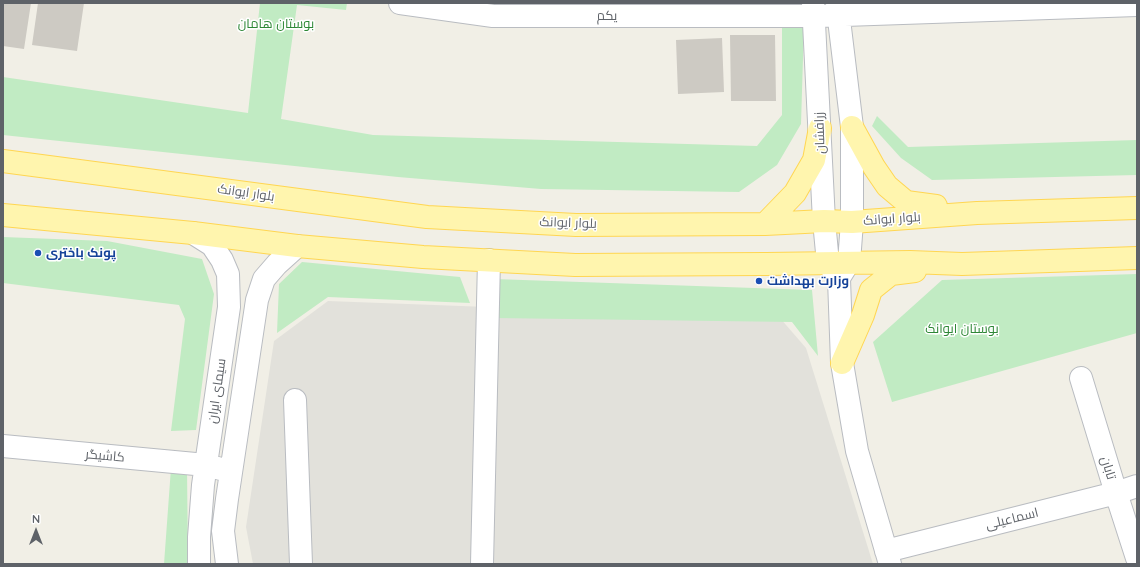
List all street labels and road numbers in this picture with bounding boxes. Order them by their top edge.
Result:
street label: یکم [597,8,617,24]
street label: زرافشان [811,112,829,154]
street label: بلوار ایوانک [216,181,276,205]
street label: بلوار ایوانک [863,209,921,229]
street label: بلوار ایوانک [539,214,597,232]
street label: سیمای ایران [205,358,229,424]
street label: کاشیگر [85,447,125,465]
street label: تابان [1097,455,1119,481]
street label: اسماعیلی [984,505,1040,533]

